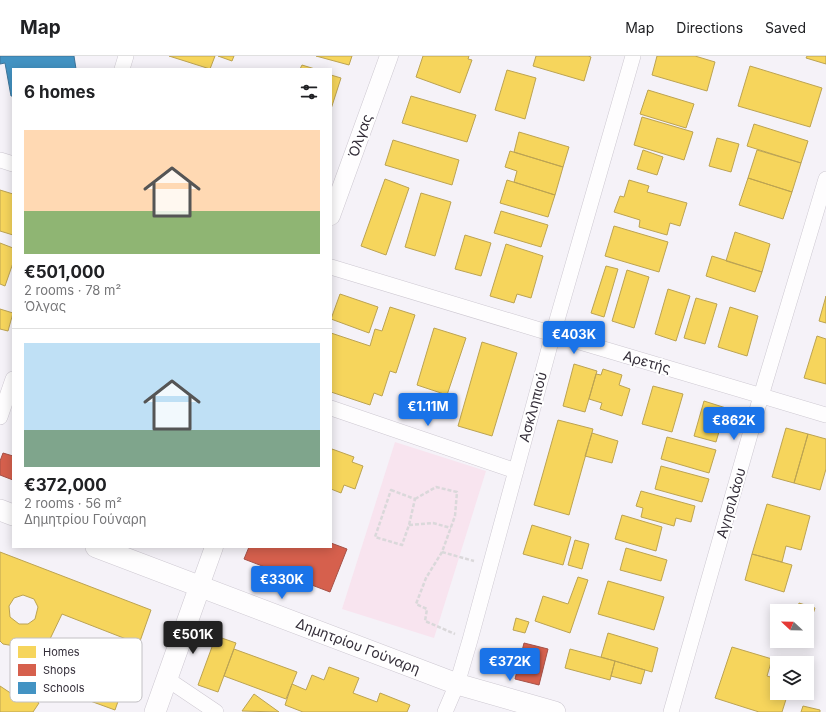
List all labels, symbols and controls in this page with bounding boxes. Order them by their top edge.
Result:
text: Map [20,16,61,39]
text: Map [625,19,654,36]
text: Directions [676,19,743,36]
text: Saved [765,19,806,36]
icon: filters [298,81,320,103]
text: 6 homes [24,82,95,102]
street label: Όλγας [344,112,375,160]
icon: home [136,156,208,228]
text: €501,000 [24,262,105,282]
text: 2 rooms · 78 m² [24,282,121,298]
text: Όλγας [24,298,66,314]
pin: €403K [546,321,602,355]
text: €403K [552,326,596,342]
street label: Αρετής [621,347,673,376]
icon: home [136,369,208,441]
street label: Ασκληπιού [515,370,550,444]
pin: €1.11M [395,393,461,427]
text: €1.11M [408,398,449,414]
pin: €862K [706,407,762,441]
text: €862K [712,412,756,428]
street label: Αγησιλάου [712,466,749,540]
text: €372,000 [24,475,107,495]
text: 2 rooms · 56 m² [24,495,122,511]
text: Δημητρίου Γούναρη [24,511,146,527]
pin: €330K [254,566,310,600]
text: €330K [260,571,304,587]
north arrow [770,604,814,648]
map controls [770,604,814,700]
street label: Δημητρίου Γούναρη [294,614,423,677]
pin: €501K [165,621,221,655]
text: €501K [173,626,213,642]
legend [10,638,142,702]
text: Homes [43,645,80,659]
pin: €372K [482,648,538,682]
text: €372K [489,653,531,669]
button: layers [770,656,814,700]
text: Shops [43,663,76,677]
text: Schools [43,681,85,695]

